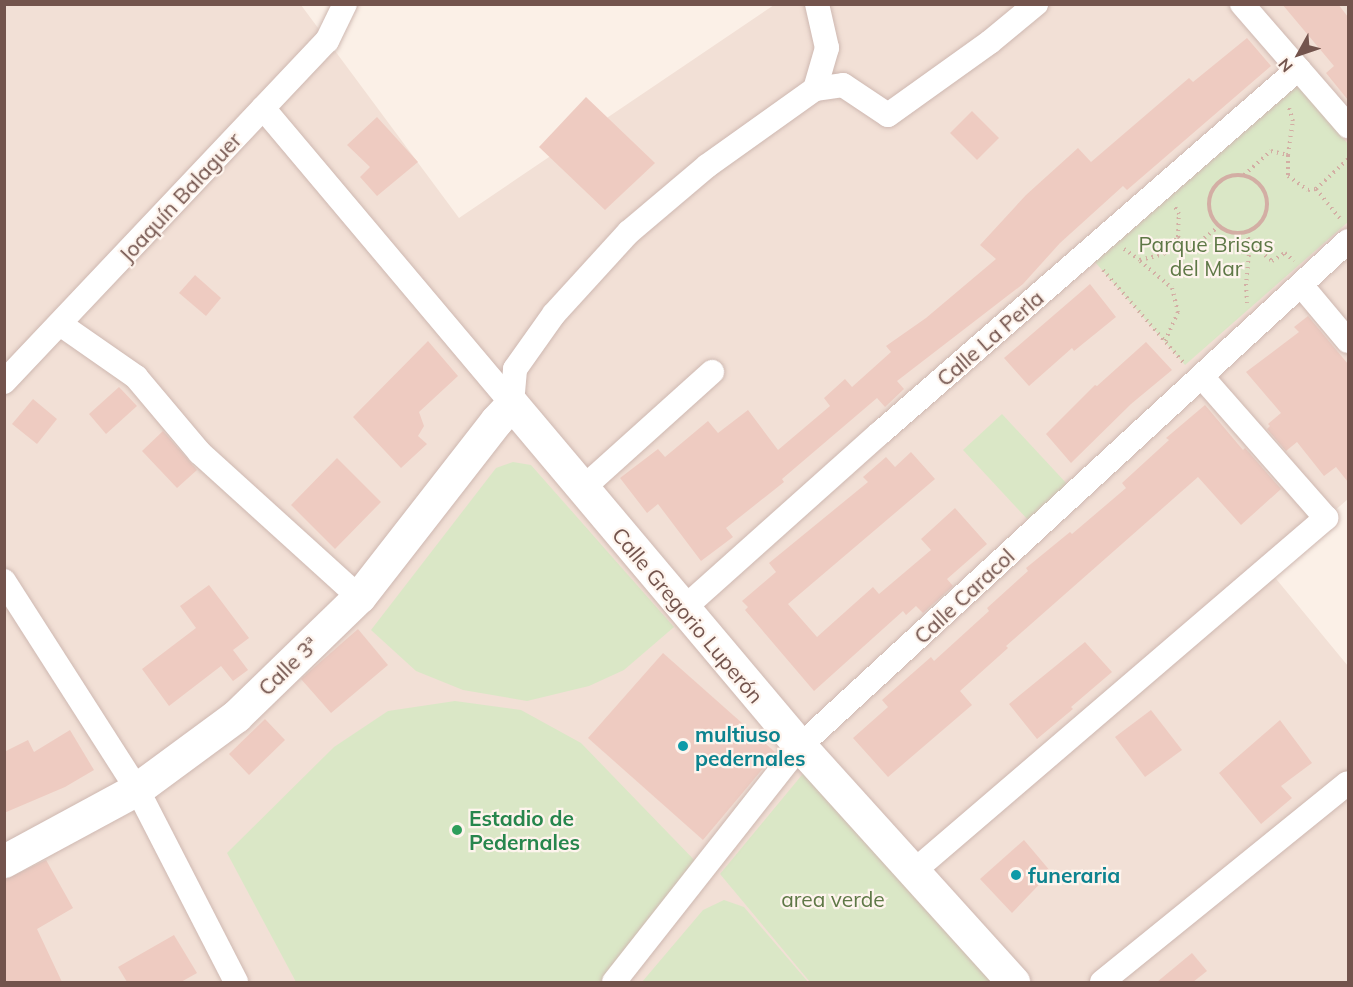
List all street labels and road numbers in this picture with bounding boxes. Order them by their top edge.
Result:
street label: Joaquín Balaguer [114,127,246,267]
street label: Calle La Perla [932,285,1048,391]
street label: Calle Gregorio Luperón [607,522,769,708]
street label: Calle Caracol [909,543,1019,649]
street label: Calle 3ª [253,632,323,700]

